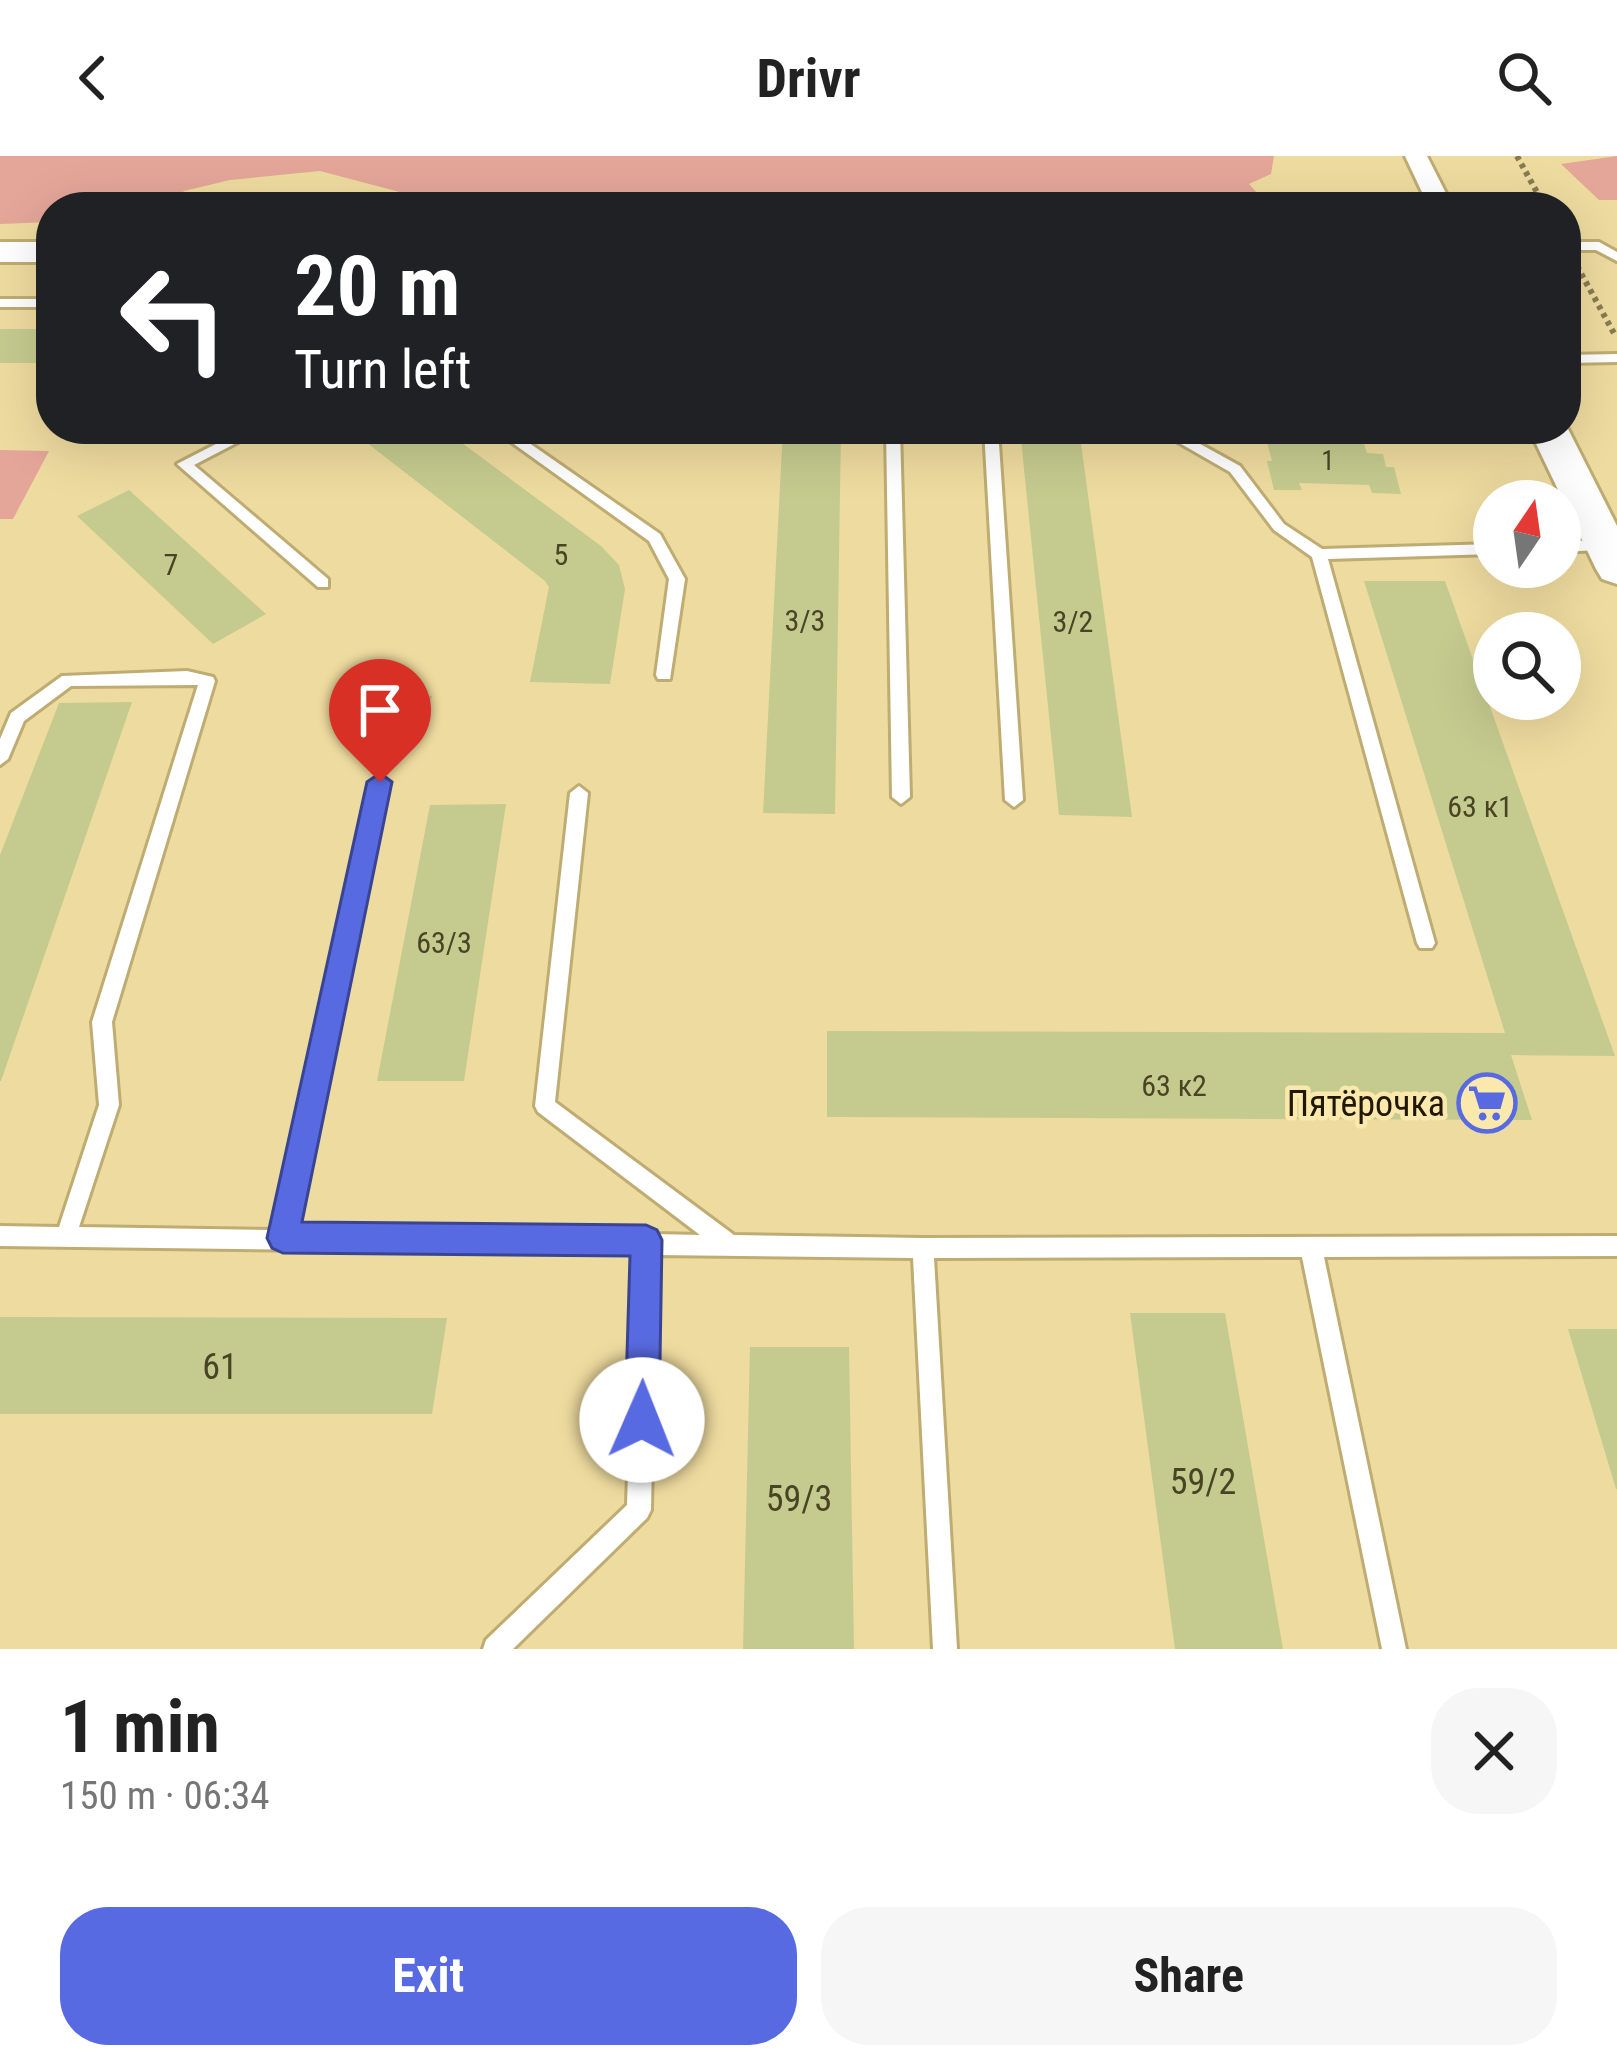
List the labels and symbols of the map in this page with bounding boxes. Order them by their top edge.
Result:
house number: 1 [1321,445,1335,477]
north arrow [1473,480,1581,588]
house number: 5 [554,537,568,572]
house number: 7 [164,547,178,582]
house number: 3/3 [785,603,825,638]
house number: 3/2 [1053,604,1093,639]
pin [329,659,431,782]
house number: 63 к1 [1447,789,1513,824]
house number: 63/3 [416,925,472,960]
house number: 63 к2 [1141,1068,1207,1103]
supermarket icon: Пятёрочка [1456,1072,1518,1134]
place label: Пятёрочка [1287,1083,1445,1125]
house number: 61 [202,1346,238,1388]
position arrow [579,1357,705,1483]
house number: 59/2 [1170,1461,1236,1503]
house number: 59/3 [766,1478,832,1520]

